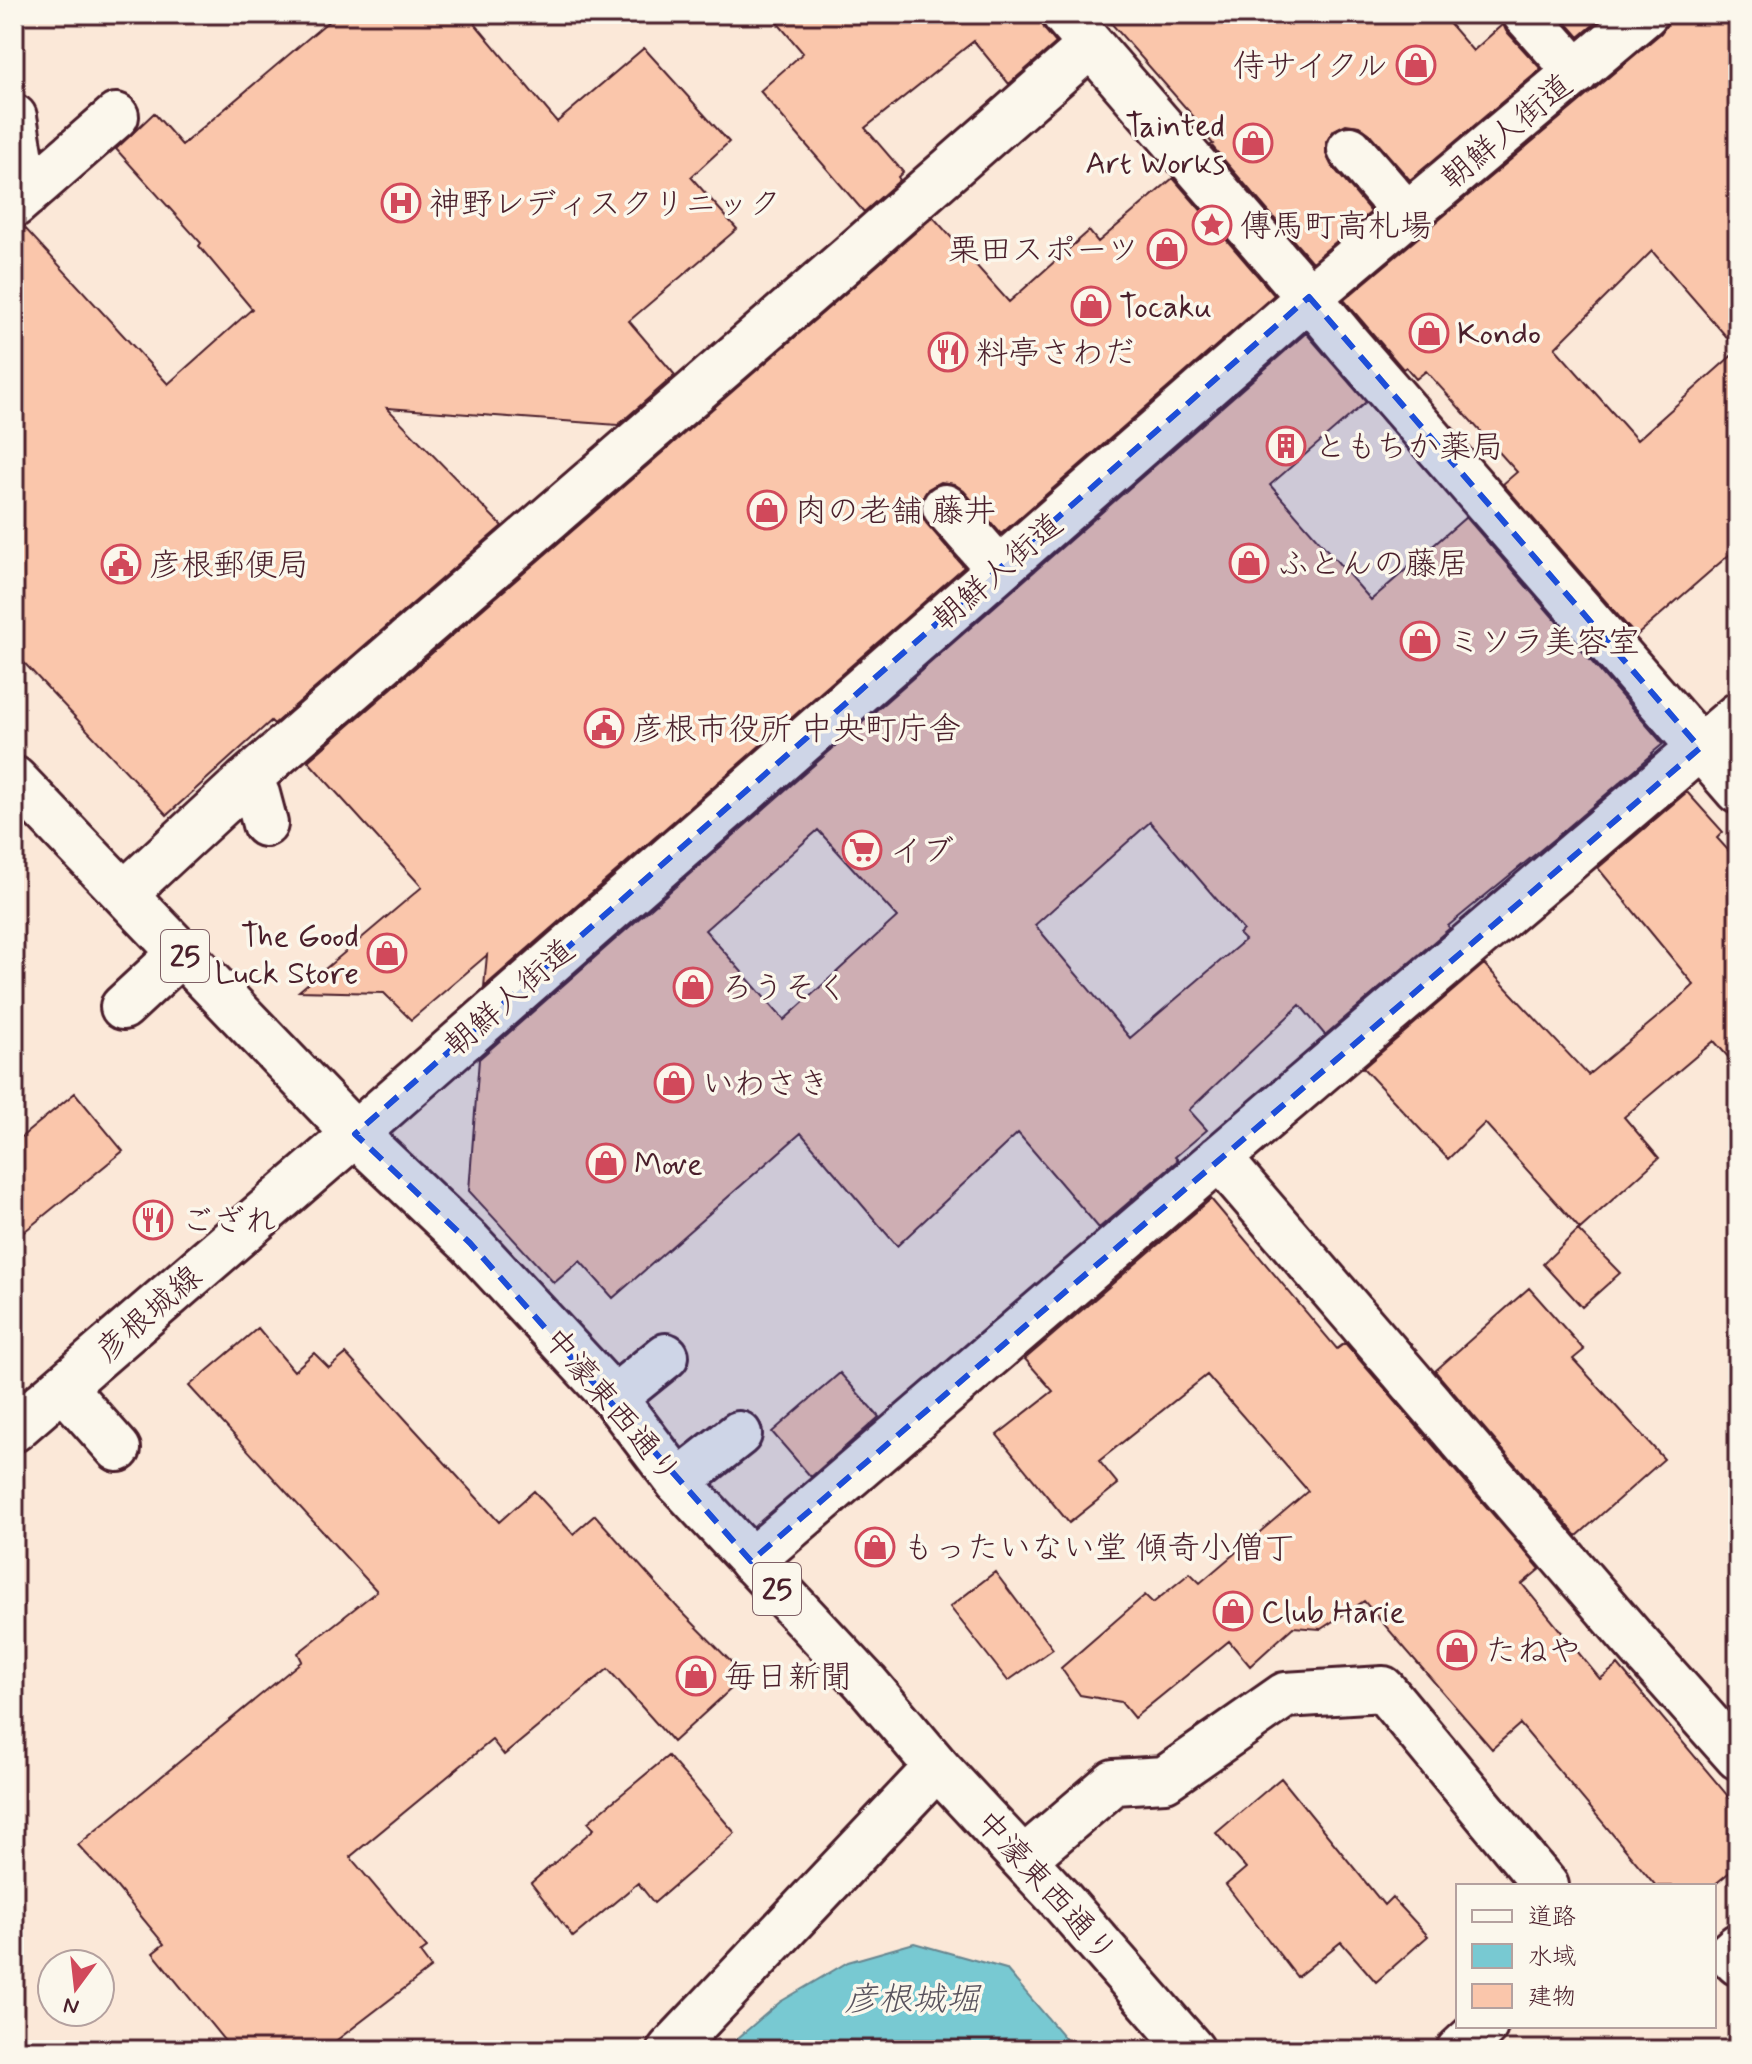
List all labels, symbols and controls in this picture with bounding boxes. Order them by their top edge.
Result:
shop icon: 侍サイクル [1395,44,1437,86]
place label: 侍サイクル [1233,46,1388,88]
street label: 朝鮮人街道 [1432,65,1582,200]
place label: Tainted Art Works [1085,106,1225,185]
shop icon: Tainted Art Works [1232,122,1274,164]
hospital icon: 神野レディスクリニック [380,182,422,224]
place label: 神野レディスクリニック [429,184,781,226]
place icon: 傳馬町高札場 [1191,204,1233,246]
place label: 傳馬町高札場 [1240,206,1432,248]
shop icon: 栗田スポーツ [1146,228,1188,270]
place label: 栗田スポーツ [948,230,1139,272]
shop icon: Tocaku [1070,285,1112,327]
place label: Tocaku [1119,287,1212,329]
shop icon: Kondo [1408,312,1450,354]
place label: Kondo [1457,314,1541,356]
restaurant icon: 料亭さわだ [927,331,969,373]
place label: 料亭さわだ [976,333,1136,375]
building icon: ともちか薬局 [1265,425,1307,467]
place label: ともちか薬局 [1314,427,1503,469]
shop icon: 肉の老舗 藤井 [746,489,788,531]
place label: 肉の老舗 藤井 [795,491,996,533]
street label: 朝鮮人街道 [924,504,1072,641]
shop icon: ふとんの藤居 [1228,542,1270,584]
public building icon: 彦根郵便局 [100,543,142,585]
place label: ふとんの藤居 [1277,544,1469,586]
place label: 彦根郵便局 [149,545,309,587]
shop icon: ミソラ美容室 [1399,620,1441,662]
place label: ミソラ美容室 [1448,622,1640,664]
public building icon: 彦根市役所 中央町庁舎 [583,707,625,749]
place label: 彦根市役所 中央町庁舎 [632,709,961,751]
supermarket icon: イブ [841,829,883,871]
place label: イブ [890,831,954,873]
place label: The Good Luck Store [215,916,359,995]
road number: 25 [161,930,209,982]
street label: 朝鮮人街道 [436,930,584,1067]
shop icon: The Good Luck Store [366,932,408,974]
shop icon: ろうそく [672,966,714,1008]
place label: ろうそく [721,968,848,1010]
shop icon: いわさき [653,1062,695,1104]
place label: いわさき [702,1064,830,1106]
shop icon: Move [585,1142,627,1184]
place label: Move [634,1144,703,1186]
restaurant icon: ござれ [132,1199,174,1241]
place label: ござれ [181,1201,277,1243]
street label: 彦根城線 [87,1257,211,1372]
street label: 中濠東西通り [534,1319,689,1493]
shop icon: もったいない堂 傾奇小僧丁 [854,1526,896,1568]
place label: もったいない堂 傾奇小僧丁 [903,1528,1296,1570]
road number: 25 [753,1563,801,1615]
shop icon: Club Harie [1212,1590,1254,1632]
place label: Club Harie [1261,1592,1405,1634]
shop icon: たねや [1436,1629,1478,1671]
place label: たねや [1485,1631,1581,1673]
shop icon: 毎日新聞 [675,1655,717,1697]
place label: 毎日新聞 [724,1657,852,1699]
street label: 中濠東西通り [966,1802,1125,1973]
legend [1456,1884,1716,2028]
text: 道路 [1528,1902,1576,1933]
text: 水域 [1528,1942,1576,1973]
north arrow [36,1948,116,2028]
water label: 彦根城堀 [844,1978,982,2023]
text: 建物 [1528,1982,1576,2013]
text: N [61,1990,82,2021]

